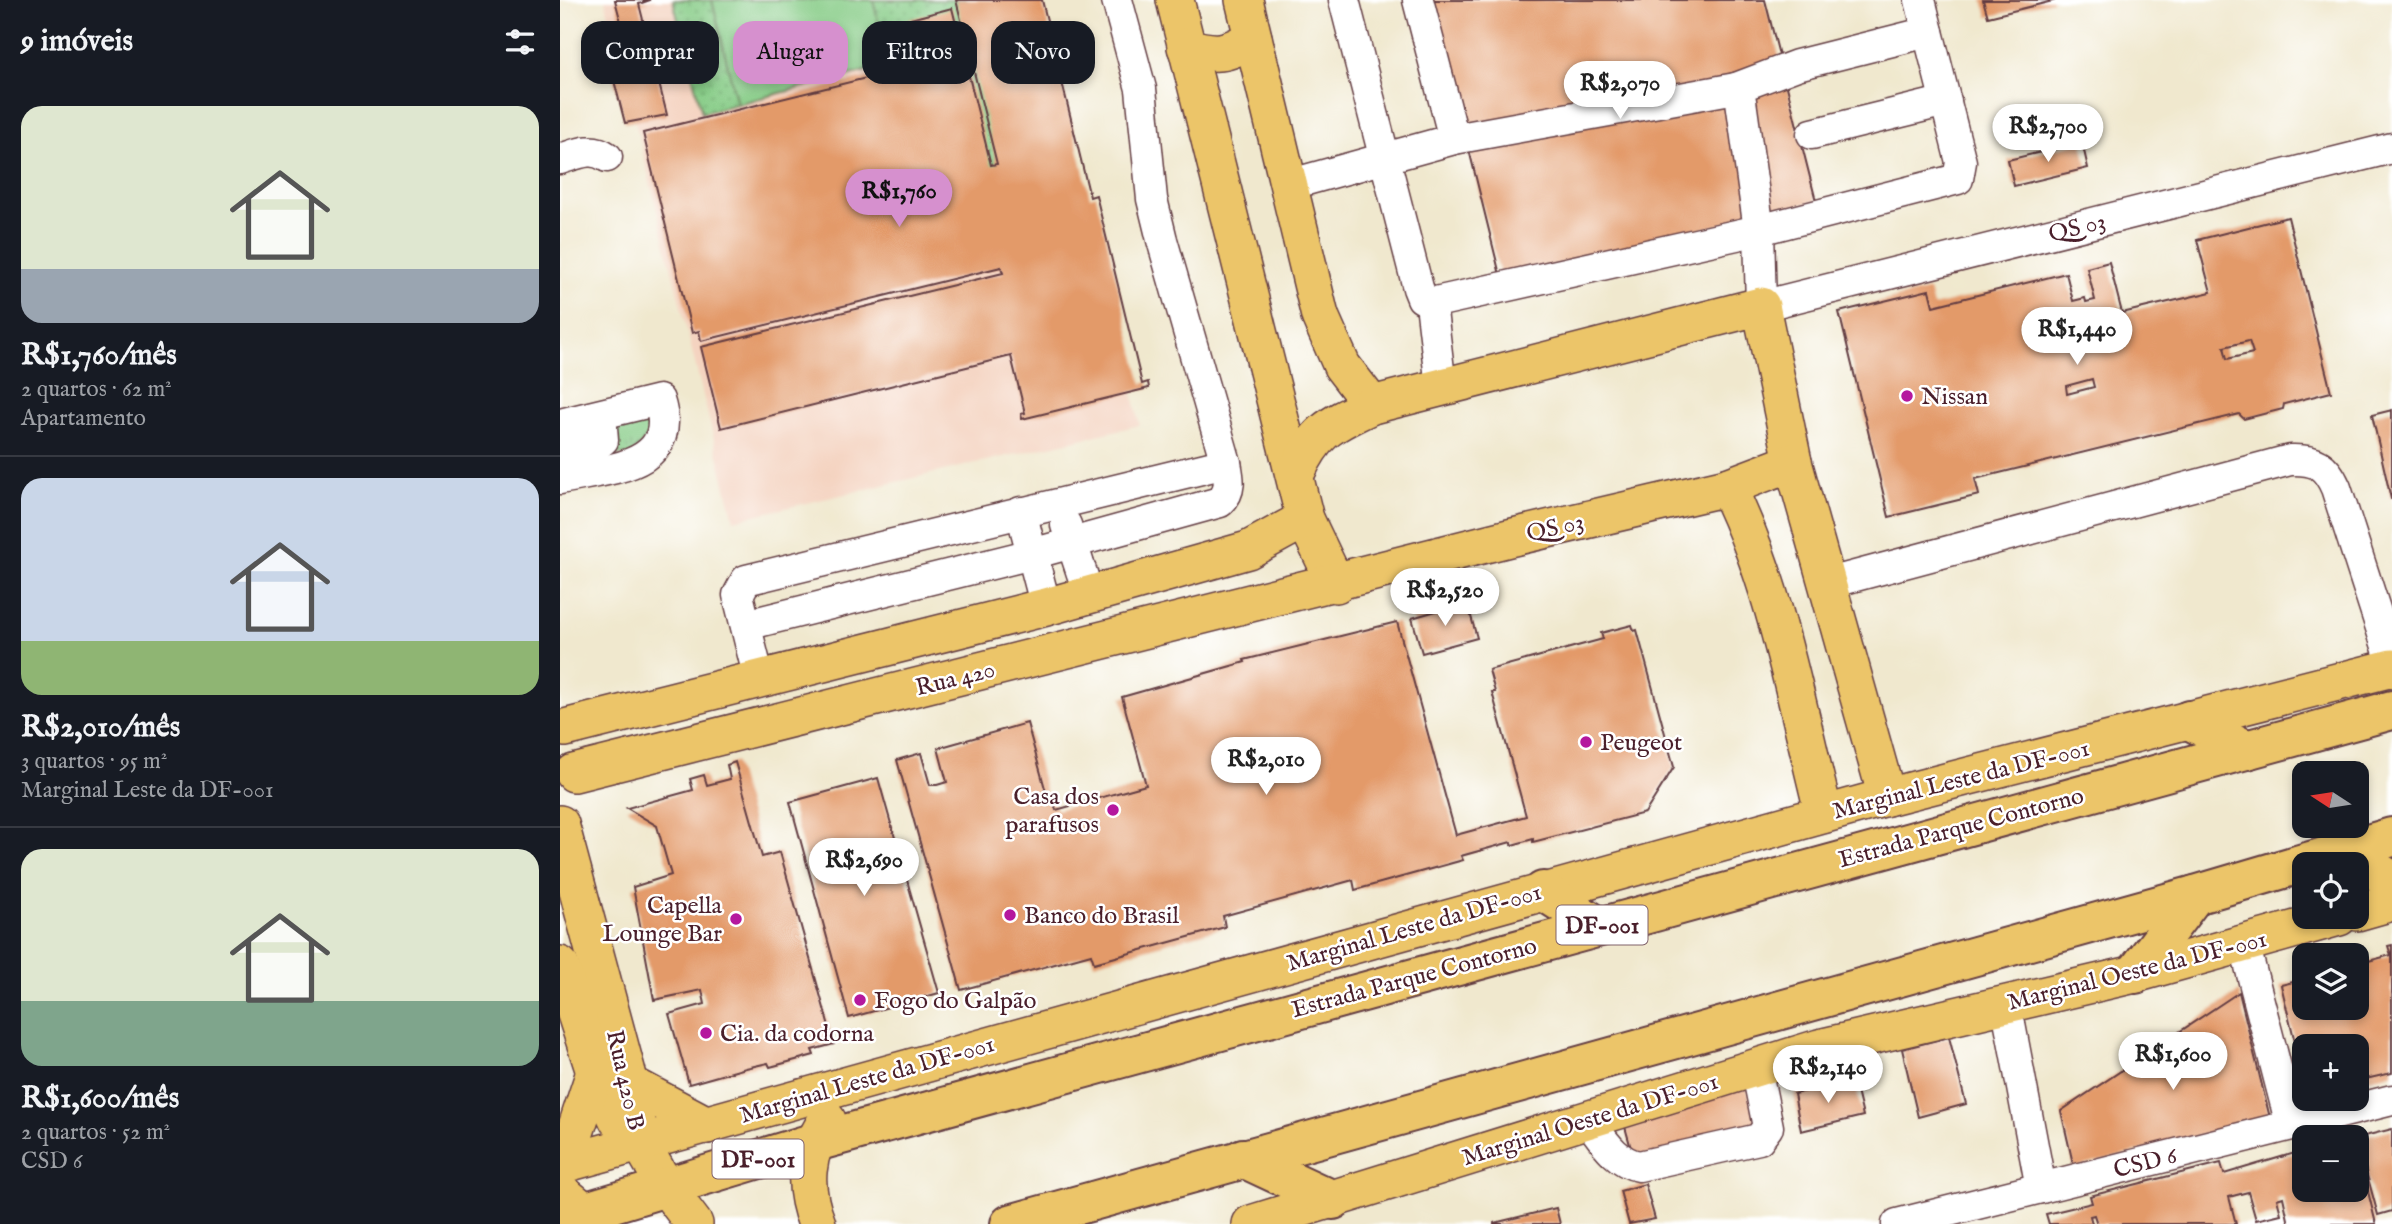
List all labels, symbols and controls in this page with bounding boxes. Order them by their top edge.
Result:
chip: Comprar [581,21,719,84]
chip: Alugar [733,21,848,84]
chip: Filtros [862,21,977,84]
chip: Novo [991,21,1095,84]
text: 9 imóveis [21,23,133,61]
icon: filters [501,23,539,61]
pin: R$2,070 [1555,61,1685,121]
text: R$2,070 [1580,69,1660,98]
pin: R$2,700 [1983,104,2113,164]
text: R$2,700 [2008,112,2088,141]
icon: home [217,152,343,278]
pin: R$1,760 [834,170,964,229]
text: R$1,760 [861,177,937,206]
street label: QS 03 [2045,206,2109,251]
pin: R$1,440 [2012,308,2142,367]
text: R$1,440 [2037,315,2117,344]
text: R$1,760/mês [21,337,177,375]
text: 2 quartos · 62 m² [21,375,172,404]
place label: Nissan [1921,382,1988,413]
marker: Nissan [1899,388,1915,404]
text: Apartamento [21,404,146,433]
street label: QS 03 [1524,507,1587,550]
icon: home [217,524,343,650]
pin: R$2,520 [1380,568,1510,628]
text: R$2,520 [1406,576,1484,605]
street label: Rua 420 [912,655,998,704]
text: R$2,010/mês [21,709,180,747]
place label: Peugeot [1600,728,1682,759]
marker: Peugeot [1578,734,1594,750]
street label: Marginal Leste da DF-001 [1830,734,2093,827]
pin: R$2,010 [1201,738,1331,797]
text: R$2,010 [1227,745,1305,774]
text: 3 quartos · 95 m² [21,747,167,776]
north arrow [2292,761,2370,838]
map controls [2292,761,2369,1202]
text: Marginal Leste da DF-001 [21,776,274,805]
street label: Estrada Parque Contorno [1835,781,2087,876]
place label: Casa dos parafusos [1005,782,1099,841]
marker: Casa dos parafusos [1105,802,1121,818]
pin: R$2,690 [799,838,929,898]
text: R$2,690 [825,846,903,875]
button: locate [2292,852,2369,929]
street label: Marginal Leste da DF-001 [1284,877,1545,980]
place label: Capella Lounge Bar [602,891,723,950]
icon: home [217,895,343,1021]
place label: Banco do Brasil [1024,901,1179,932]
road number: DF-001 [1556,906,1648,944]
marker: Banco do Brasil [1002,907,1018,923]
marker: Capella Lounge Bar [728,911,744,927]
street label: Marginal Oeste da DF-001 [2005,924,2270,1019]
street label: Estrada Parque Contorno [1288,931,1540,1026]
button: layers [2292,943,2369,1020]
place label: Fogo do Galpão [874,986,1036,1017]
marker: Fogo do Galpão [852,992,868,1008]
place label: Cia. da codorna [720,1019,874,1050]
marker: Cia. da codorna [698,1025,714,1041]
street label: Rua 420 B [598,1027,651,1134]
street label: Marginal Leste da DF-001 [737,1029,998,1132]
pin: R$1,600 [2108,1032,2238,1092]
button: + [2292,1034,2369,1111]
text: R$1,600 [2134,1040,2212,1069]
pin: R$2,140 [1763,1046,1893,1105]
text: R$2,140 [1789,1053,1867,1082]
street label: Marginal Oeste da DF-001 [1459,1067,1722,1174]
text: R$1,600/mês [21,1080,179,1118]
text: 2 quartos · 52 m² [21,1118,170,1147]
button: − [2292,1125,2369,1202]
road number: DF-001 [712,1140,804,1178]
street label: CSD 6 [2111,1140,2181,1186]
text: CSD 6 [21,1147,82,1176]

